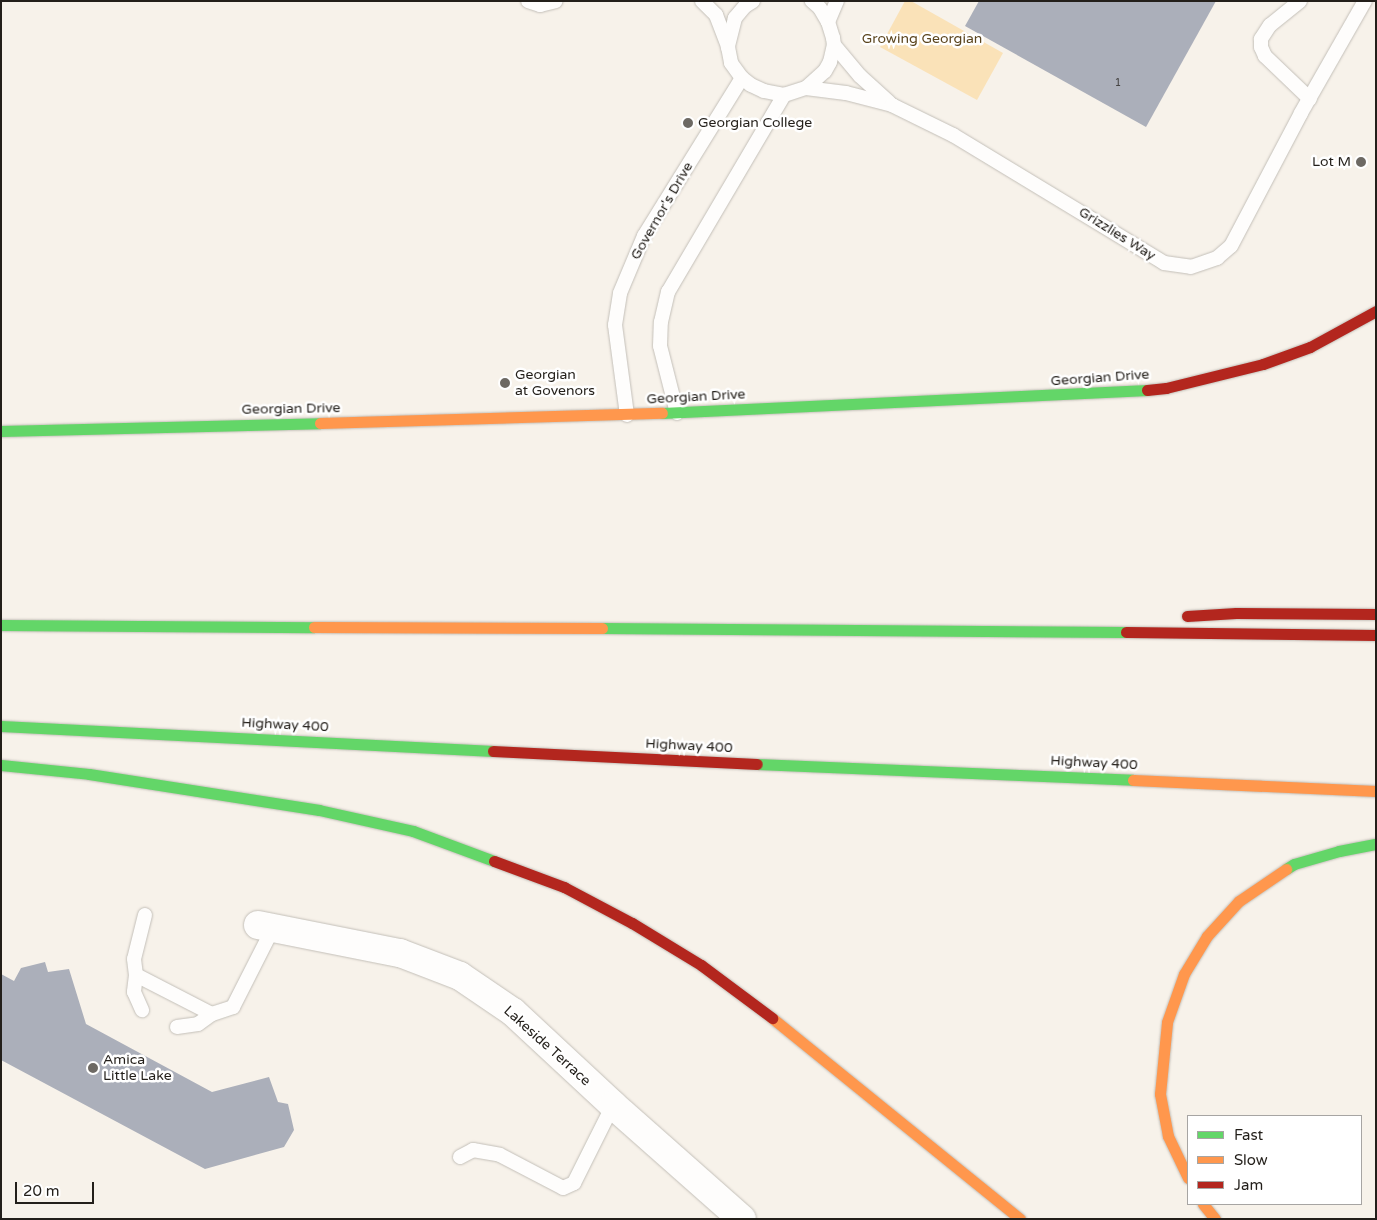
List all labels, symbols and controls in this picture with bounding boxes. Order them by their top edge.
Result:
park label: Growing Georgian [862,31,982,47]
house number: 1 [1115,76,1121,90]
place label: Georgian College [698,115,812,131]
marker: Georgian College [682,117,694,129]
place label: Lot M [1312,154,1351,170]
marker: Lot M [1355,156,1367,168]
street label: Governor's Drive [627,159,697,263]
street label: Grizzlies Way [1075,204,1159,264]
street label: Georgian Drive [1050,366,1150,390]
place label: Georgian at Govenors [515,367,595,400]
marker: Georgian at Govenors [499,377,511,389]
street label: Georgian Drive [646,386,746,408]
street label: Georgian Drive [241,400,341,418]
street label: Highway 400 [241,714,329,736]
street label: Highway 400 [645,735,733,757]
street label: Highway 400 [1050,752,1138,774]
street label: Lakeside Terrace [500,1002,594,1090]
place label: Amica Little Lake [103,1052,172,1084]
marker: Amica Little Lake [87,1062,99,1074]
legend [1187,1115,1362,1205]
text: Fast [1234,1126,1263,1144]
text: Slow [1234,1151,1268,1169]
scale bar [18,1172,96,1204]
text: Jam [1234,1176,1263,1194]
text: 20 m [23,1182,60,1200]

